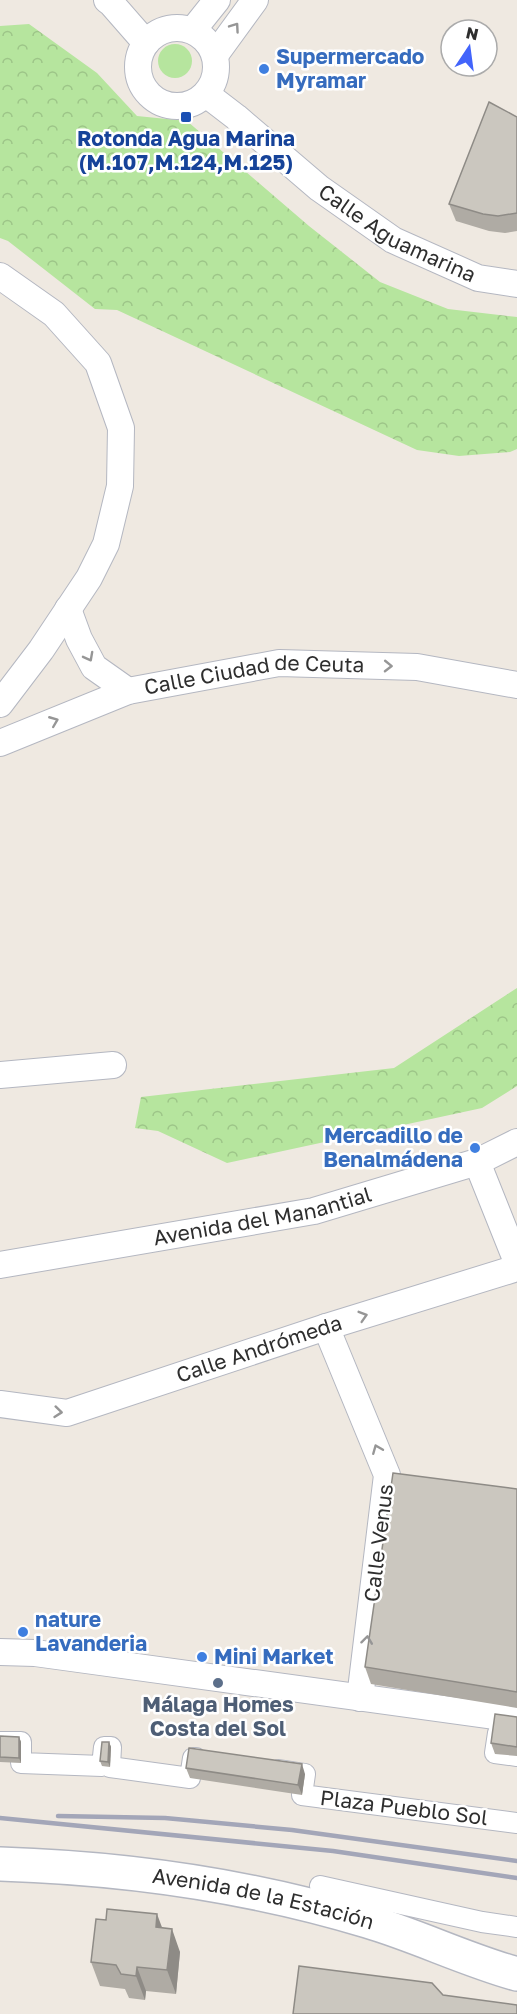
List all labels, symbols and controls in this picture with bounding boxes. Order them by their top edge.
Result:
north arrow [439,18,499,78]
text: N [464,22,481,44]
one-way arrow [228,23,239,34]
place label: Supermercado Myramar [276,43,424,93]
marker: Supermercado Myramar [257,62,271,76]
marker: Rotonda Agua Marina (M.107,M.124,M.125) [179,110,193,124]
place label: Rotonda Agua Marina (M.107,M.124,M.125) [77,125,295,175]
street label: Calle Aguamarina [314,178,480,287]
street label: Calle Ciudad de Ceuta [142,649,365,700]
one-way arrow [82,651,93,661]
one-way arrow [383,660,392,672]
one-way arrow [48,716,59,728]
place label: Mercadillo de Benalmádena [323,1122,463,1172]
marker: Mercadillo de Benalmádena [468,1141,482,1155]
street label: Avenida del Manantial [151,1180,374,1250]
street label: Calle Andrómeda [173,1309,345,1388]
one-way arrow [357,1311,368,1323]
one-way arrow [53,1405,63,1417]
one-way arrow [372,1444,384,1455]
street label: Calle Venus [358,1482,398,1603]
place label: nature Lavanderia [35,1606,147,1656]
marker: nature Lavanderia [16,1625,30,1639]
one-way arrow [361,1636,373,1645]
place label: Mini Market [214,1643,334,1669]
marker: Mini Market [195,1650,209,1664]
marker: Málaga Homes Costa del Sol [211,1676,225,1690]
place label: Málaga Homes Costa del Sol [142,1691,294,1741]
street label: Plaza Pueblo Sol [319,1784,489,1830]
street label: Avenida de la Estación [151,1862,377,1934]

